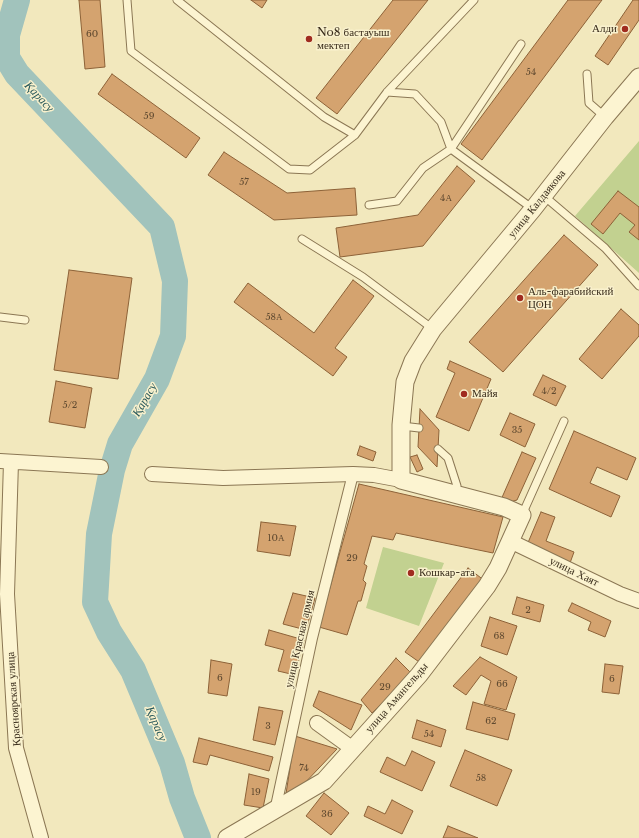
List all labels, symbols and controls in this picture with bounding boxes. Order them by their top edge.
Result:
place label: Алди [592,22,617,36]
marker: Алди [620,24,630,34]
place label: No8 бастауыш мектеп [317,26,390,52]
house number: 60 [86,29,98,39]
marker: No8 бастауыш мектеп [304,34,314,44]
house number: 54 [526,67,536,77]
water label: Қарасу [21,79,57,115]
house number: 59 [144,111,154,121]
street label: улица Калдаякова [506,167,568,241]
house number: 57 [239,177,249,187]
house number: 4А [440,193,452,203]
place label: Аль-фарабийский ЦОН [528,285,613,311]
marker: Аль-фарабийский ЦОН [515,293,525,303]
house number: 58А [265,312,283,322]
water label: Қарасу [130,381,160,419]
house number: 4/2 [542,386,556,396]
place label: Майя [472,387,498,401]
marker: Майя [459,389,469,399]
house number: 5/2 [63,400,77,410]
house number: 35 [512,425,522,435]
house number: 10А [268,533,284,543]
house number: 29 [346,553,358,563]
street label: улица Хаят [547,554,601,590]
place label: Кошкар-ата [419,566,475,580]
marker: Кошкар-ата [406,568,416,578]
street label: улица Красная армия [282,589,318,689]
house number: 2 [525,605,531,615]
house number: 68 [493,631,505,641]
street label: Красноярская улица [4,651,24,747]
street label: улица Амангельды [363,660,431,736]
house number: 6 [217,673,223,683]
house number: 6 [609,674,615,684]
house number: 66 [496,679,508,689]
house number: 29 [379,682,391,692]
water label: Қарасу [142,704,170,744]
house number: 62 [485,716,497,726]
house number: 3 [265,721,271,731]
house number: 54 [424,729,434,739]
house number: 74 [299,763,309,773]
house number: 58 [476,773,486,783]
house number: 19 [251,787,261,797]
house number: 36 [321,809,333,819]

